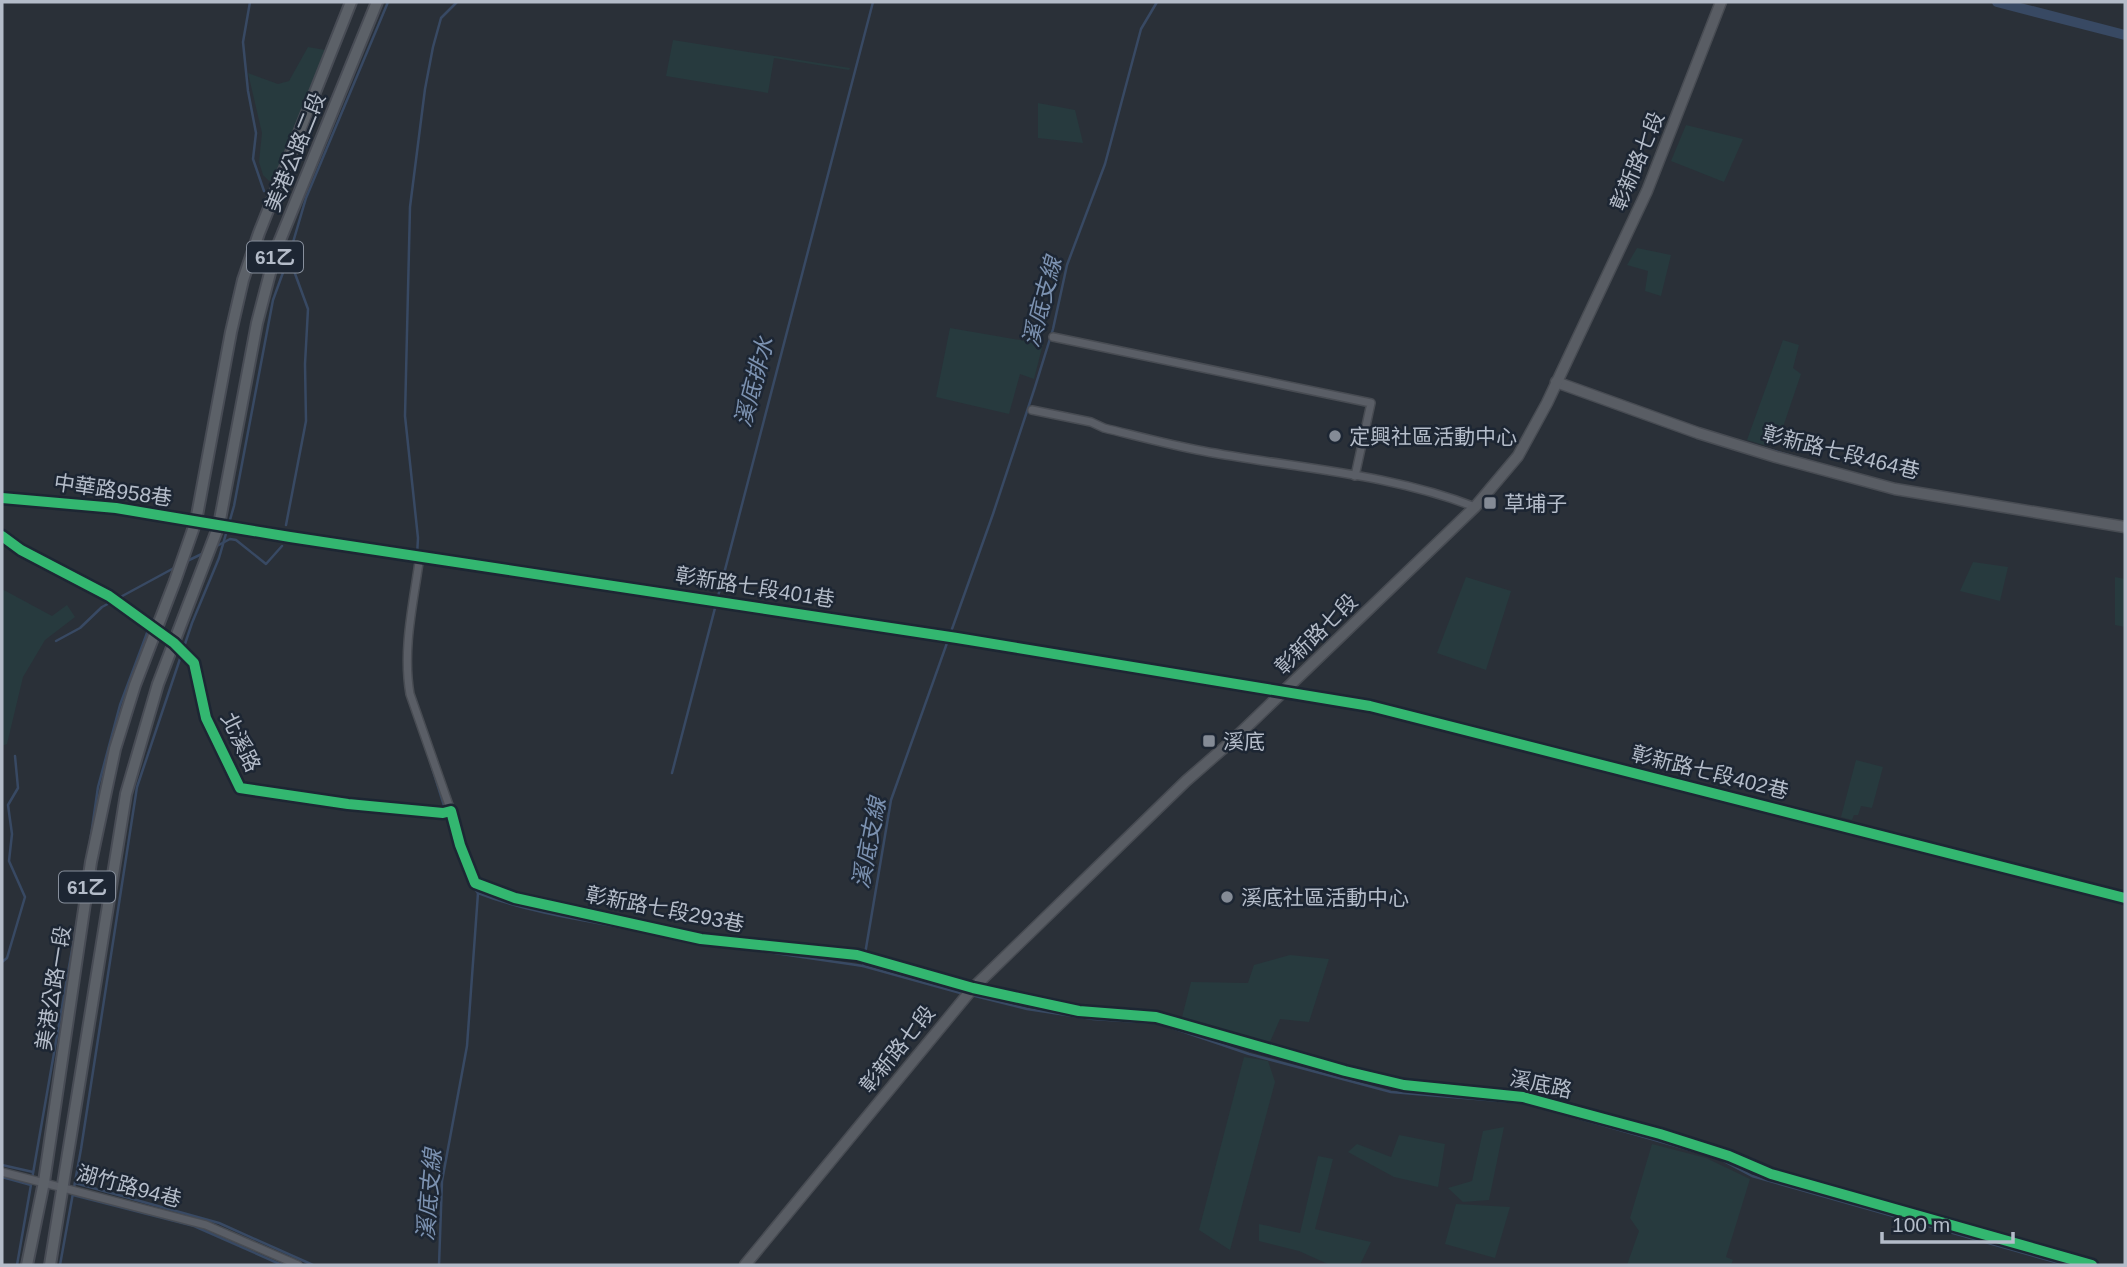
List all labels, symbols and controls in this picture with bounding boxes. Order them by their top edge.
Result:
street label: 美港公路二段 [261,89,329,215]
street label: 彰新路七段 [1606,108,1668,214]
road number: 61乙 [247,242,303,272]
water label: 溪底支線 [1018,251,1067,350]
water label: 溪底排水 [730,333,779,430]
street label: 彰新路七段464巷 [1760,421,1922,483]
place label: 定興社區活動中心 [1349,425,1517,448]
marker: 定興社區活動中心 [1327,428,1343,444]
street label: 中華路958巷 [52,470,174,510]
place label: 草埔子 [1504,492,1567,515]
marker: 草埔子 [1482,495,1498,511]
street label: 彰新路七段401巷 [674,563,836,611]
street label: 彰新路七段 [1270,589,1362,679]
street label: 北溪路 [217,709,265,775]
place label: 溪底 [1223,730,1265,753]
marker: 溪底 [1201,733,1217,749]
street label: 彰新路七段402巷 [1629,741,1791,803]
water label: 溪底支線 [847,792,891,891]
road number: 61乙 [59,872,115,902]
street label: 彰新路七段293巷 [584,882,746,936]
place label: 溪底社區活動中心 [1241,886,1409,909]
marker: 溪底社區活動中心 [1219,889,1235,905]
street label: 美港公路一段 [32,924,74,1052]
street label: 彰新路七段 [855,1001,939,1097]
street label: 溪底路 [1508,1066,1574,1102]
water label: 溪底支線 [412,1145,446,1242]
street label: 湖竹路94巷 [74,1161,184,1211]
scale bar [1882,1200,2013,1244]
text: 100 m [1892,1213,1950,1236]

